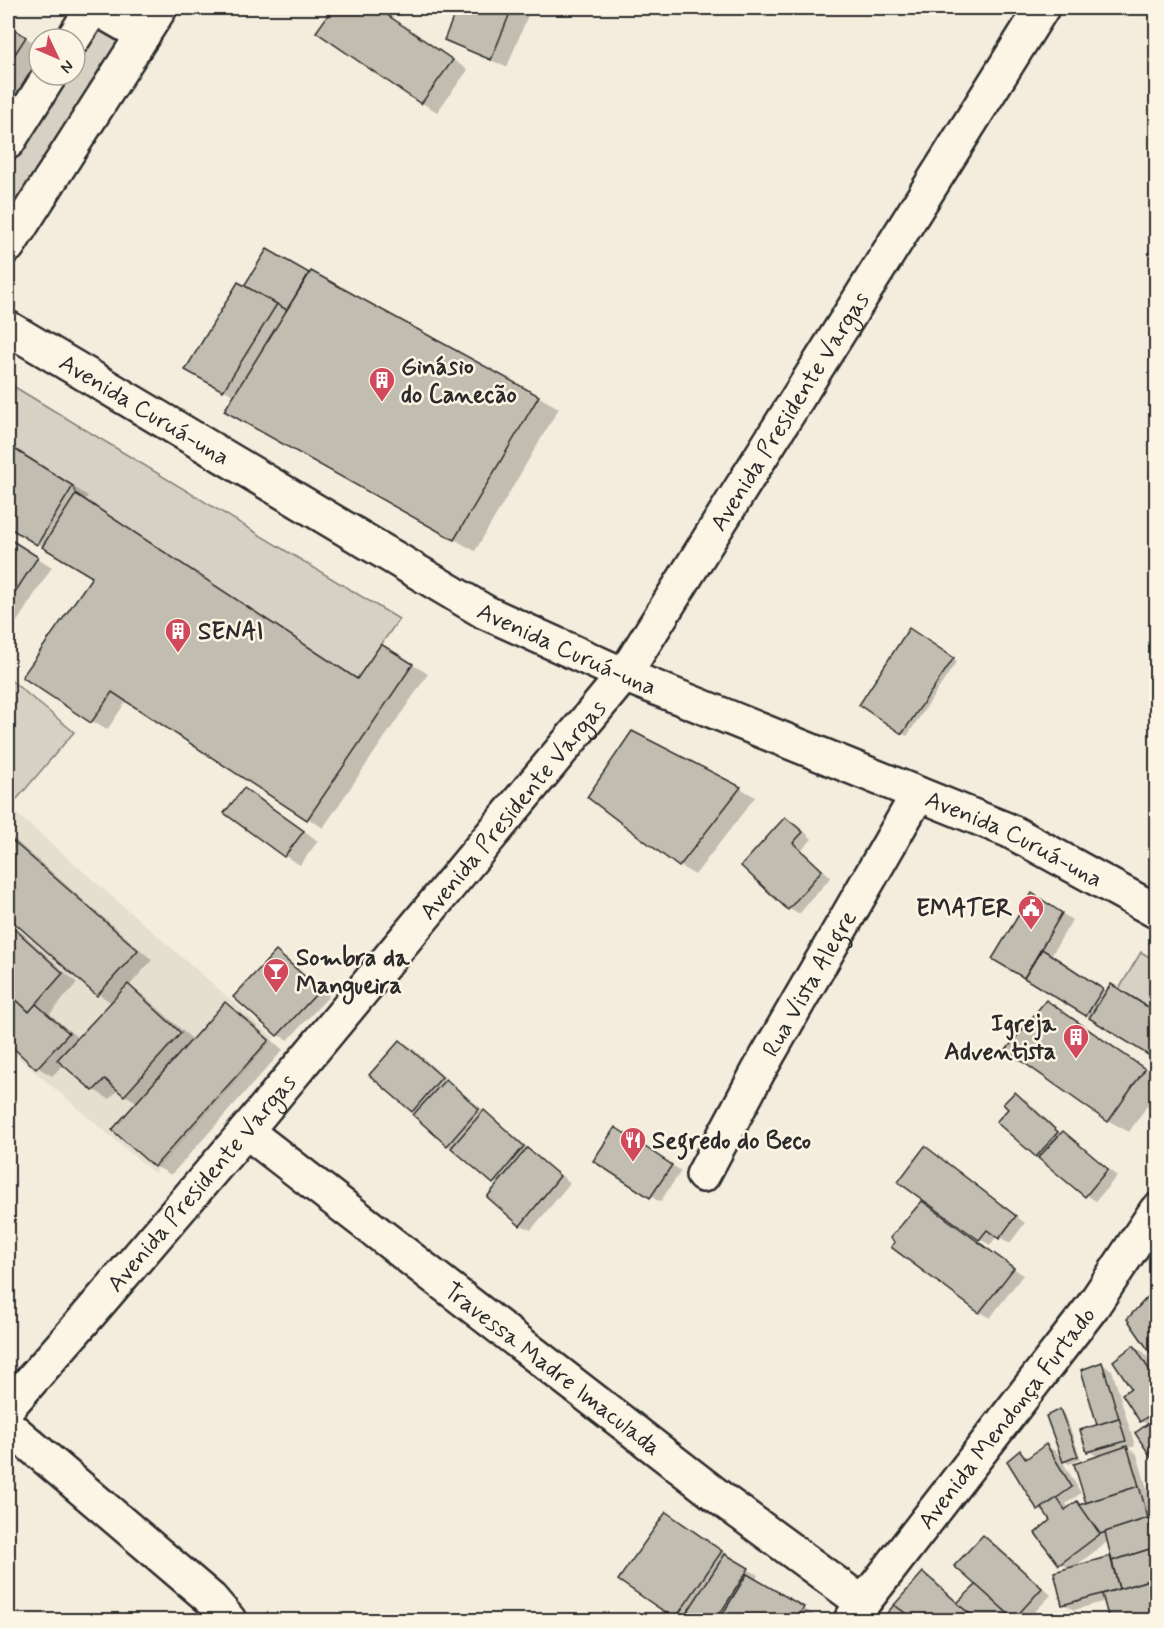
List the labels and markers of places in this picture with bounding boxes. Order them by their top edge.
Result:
place label: Ginásio do Canecão [401,352,517,411]
building icon: Ginásio do Canecão [367,365,397,403]
building icon: SENAI [163,616,193,654]
place label: SENAI [198,617,264,648]
public building icon: EMATER [1016,893,1046,931]
place label: EMATER [916,894,1012,925]
place label: Sombra da Mangueira [296,943,410,1005]
bar icon: Sombra da Mangueira [261,956,291,994]
place label: Igreja Adventista [944,1009,1057,1068]
building icon: Igreja Adventista [1061,1022,1091,1060]
restaurant icon: Segredo do Beco [618,1125,648,1163]
place label: Segredo do Beco [652,1126,811,1160]

